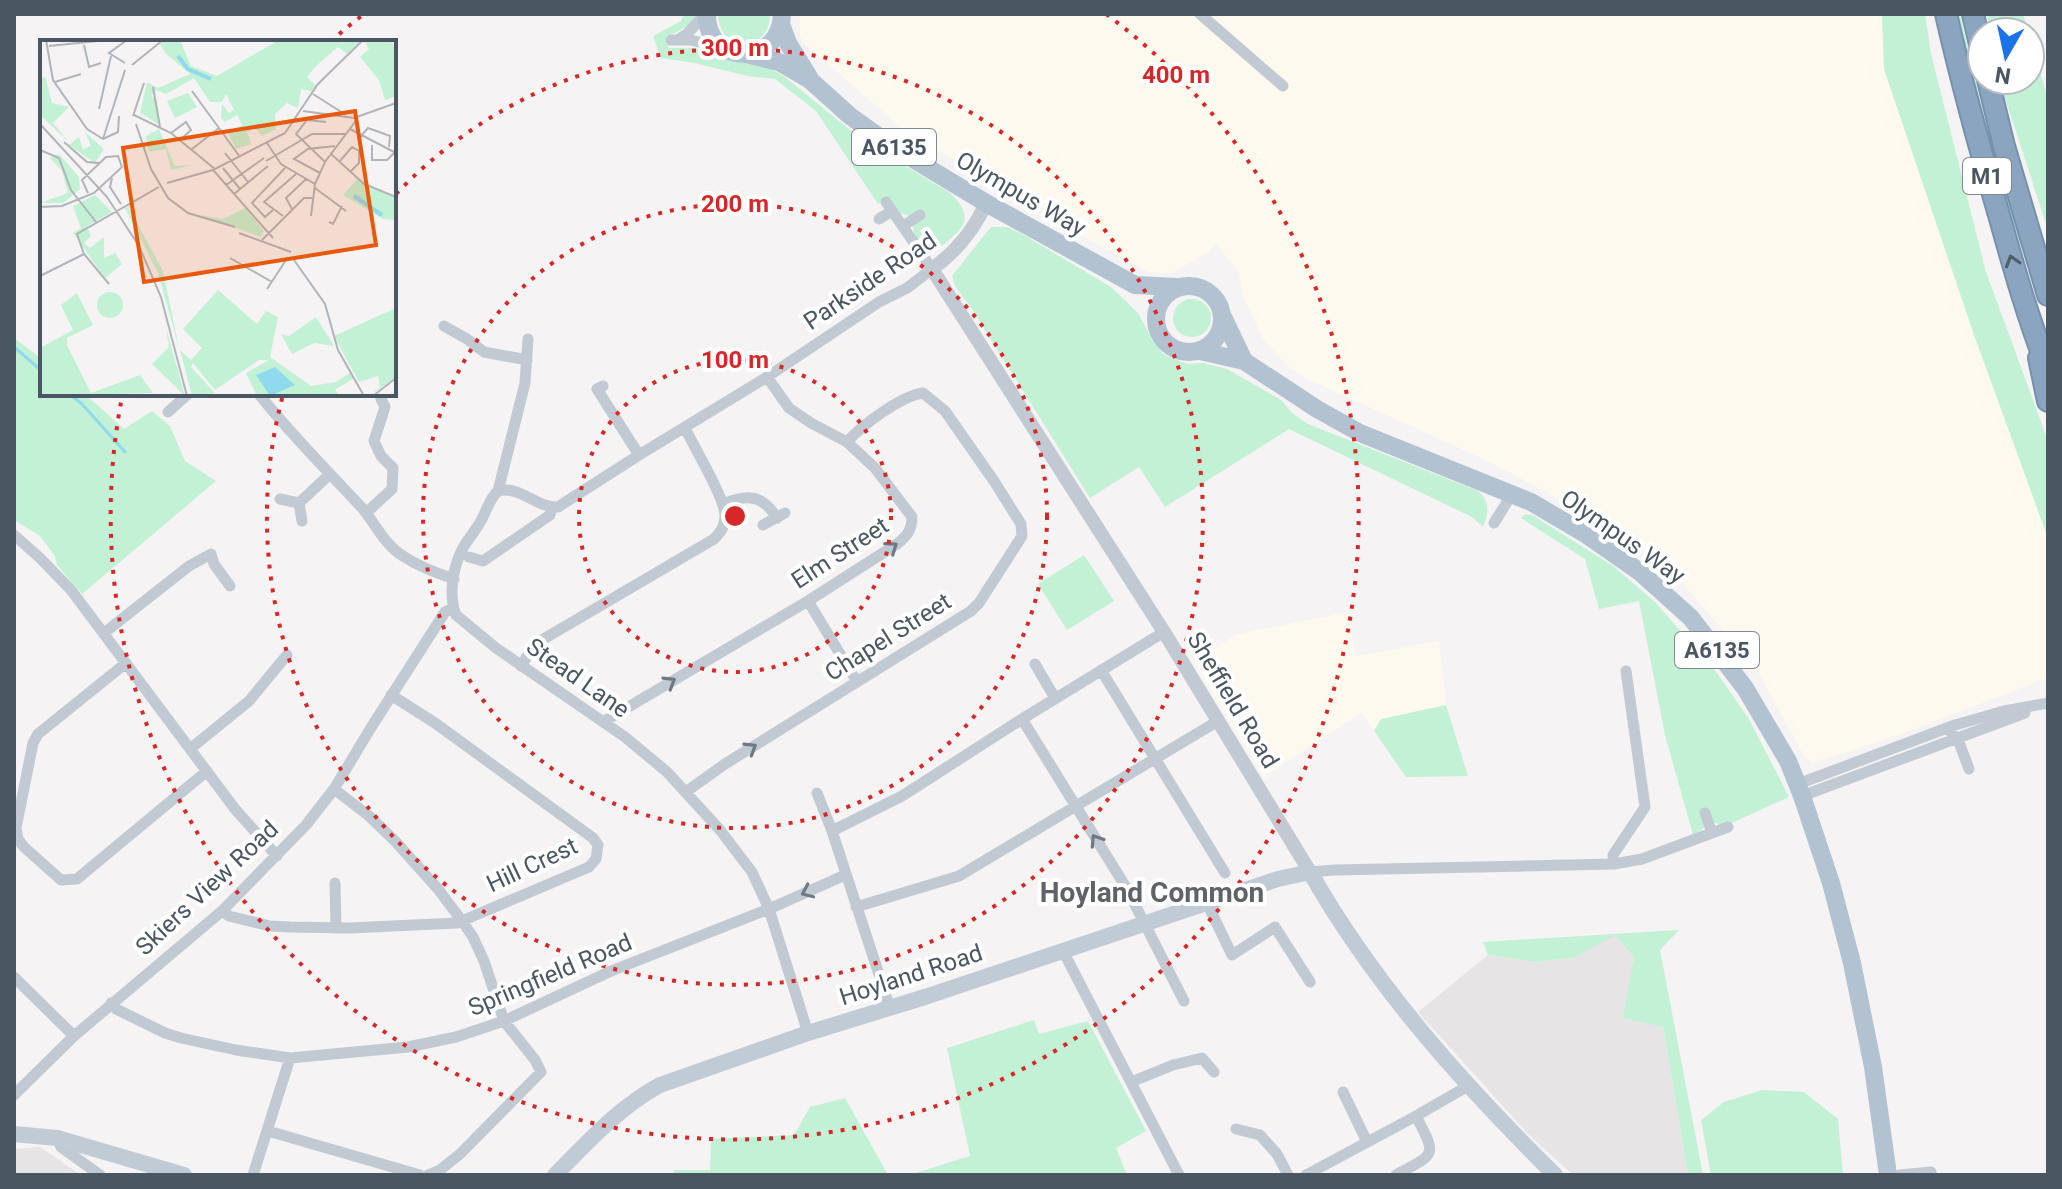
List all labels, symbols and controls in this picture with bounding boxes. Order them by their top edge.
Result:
north arrow [1966,16,2046,96]
text: 300 m [701,34,769,62]
inset map [40,40,396,396]
text: 400 m [1142,61,1210,89]
text: N [1993,62,2013,89]
road number: A6135 [852,129,936,165]
street label: Olympus Way [951,146,1091,243]
road number: M1 [1963,158,2011,194]
text: 200 m [701,190,769,218]
street label: Parkside Road [798,226,942,336]
one-way arrow [2005,255,2021,268]
text: 100 m [701,346,769,374]
street label: Olympus Way [1556,484,1691,590]
centre of rings [721,502,749,530]
street label: Elm Street [786,511,894,595]
one-way arrow [884,542,898,556]
street label: Chapel Street [820,587,956,687]
street label: Sheffield Road [1181,627,1285,773]
street label: Stead Lane [521,632,635,724]
road number: A6135 [1675,632,1759,668]
one-way arrow [661,676,676,692]
one-way arrow [742,742,757,757]
street label: Skiers View Road [130,815,284,961]
street label: Hill Crest [482,832,582,898]
one-way arrow [1091,834,1106,849]
district label: Hoyland Common [1040,876,1264,909]
one-way arrow [801,883,815,899]
street label: Springfield Road [464,928,636,1022]
street label: Hoyland Road [836,939,986,1011]

